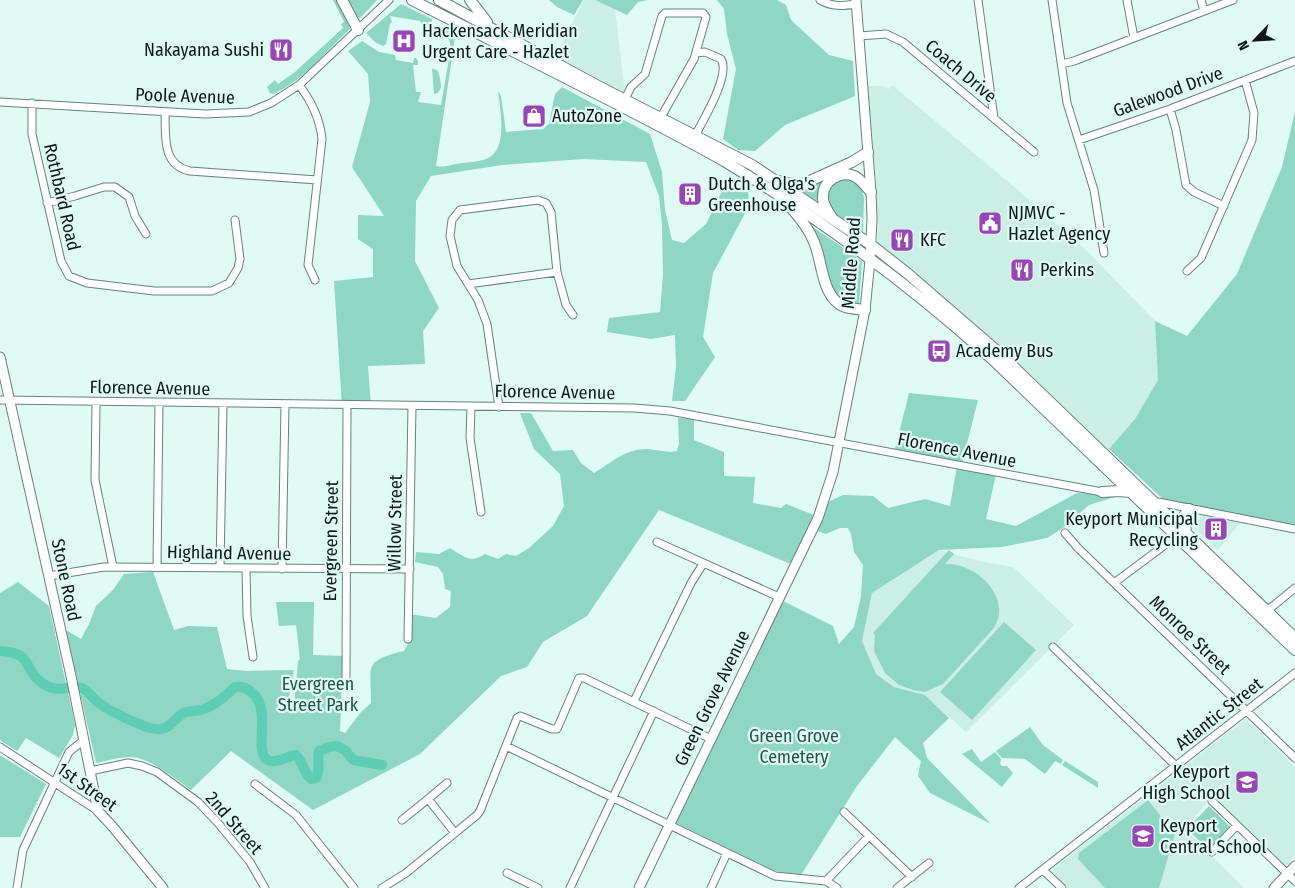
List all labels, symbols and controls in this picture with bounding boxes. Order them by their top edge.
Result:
north arrow [1230,15,1280,65]
place label: Hackensack Meridian Urgent Care - Hazlet [422,20,578,63]
hospital icon: Hackensack Meridian Urgent Care - Hazlet [391,28,417,54]
street label: Coach Drive [921,35,1001,107]
restaurant icon: Nakayama Sushi [268,37,294,63]
text: N [1234,38,1253,53]
place label: Nakayama Sushi [144,39,264,61]
street label: Galewood Drive [1110,62,1226,122]
street label: Poole Avenue [135,83,235,109]
shop icon: AutoZone [521,103,547,129]
place label: AutoZone [552,105,622,127]
street label: Rothbard Road [39,141,85,253]
place label: Dutch & Olga's Greenhouse [708,173,815,216]
building icon: Dutch & Olga's Greenhouse [677,181,703,207]
place label: NJMVC - Hazlet Agency [1008,202,1110,245]
public building icon: NJMVC - Hazlet Agency [977,210,1003,236]
street label: Middle Road [837,216,865,310]
restaurant icon: KFC [889,227,915,253]
place label: KFC [920,229,946,251]
restaurant icon: Perkins [1009,257,1035,283]
place label: Perkins [1040,259,1094,281]
bus stop icon: Academy Bus [926,338,952,364]
place label: Academy Bus [956,340,1054,362]
street label: Florence Avenue [90,376,211,400]
street label: Florence Avenue [495,380,616,404]
street label: Florence Avenue [896,428,1018,472]
street label: Willow Street [383,474,407,572]
street label: Evergreen Street [319,480,343,602]
place label: Keyport Municipal Recycling [1065,508,1199,551]
building icon: Keyport Municipal Recycling [1203,516,1229,542]
street label: Stone Road [47,537,85,623]
street label: Highland Avenue [167,541,291,565]
street label: Monroe Street [1145,591,1235,679]
street label: Green Grove Avenue [670,626,754,769]
park label: Evergreen Street Park [278,673,359,716]
street label: Atlantic Street [1171,673,1267,755]
park label: Green Grove Cemetery [749,725,839,768]
street label: 1st Street [53,758,121,816]
place label: Keyport High School [1143,761,1230,804]
school or university icon: Keyport High School [1234,769,1260,795]
street label: 2nd Street [201,787,267,859]
place label: Keyport Central School [1160,815,1266,858]
school or university icon: Keyport Central School [1130,823,1156,849]

